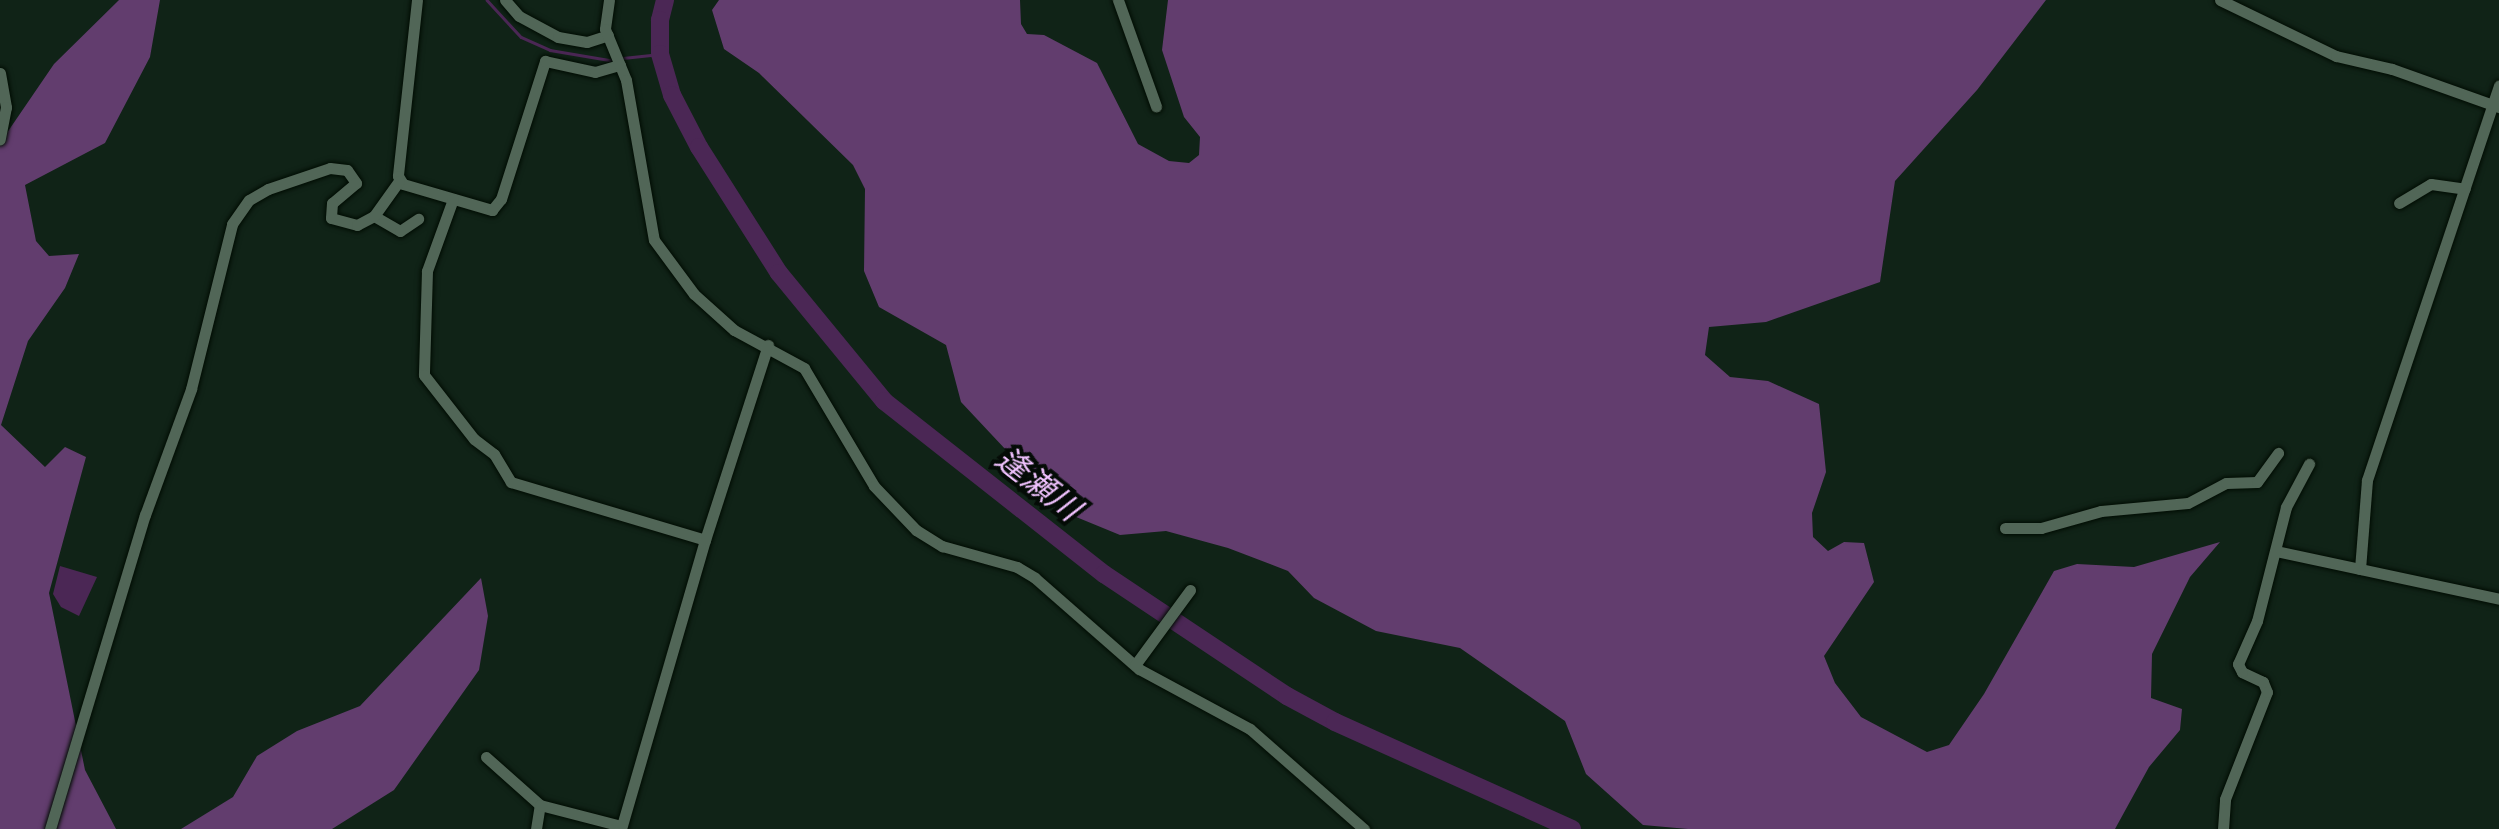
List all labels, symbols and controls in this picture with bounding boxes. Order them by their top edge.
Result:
water label: 逢瀬川 [988,439,1088,529]

